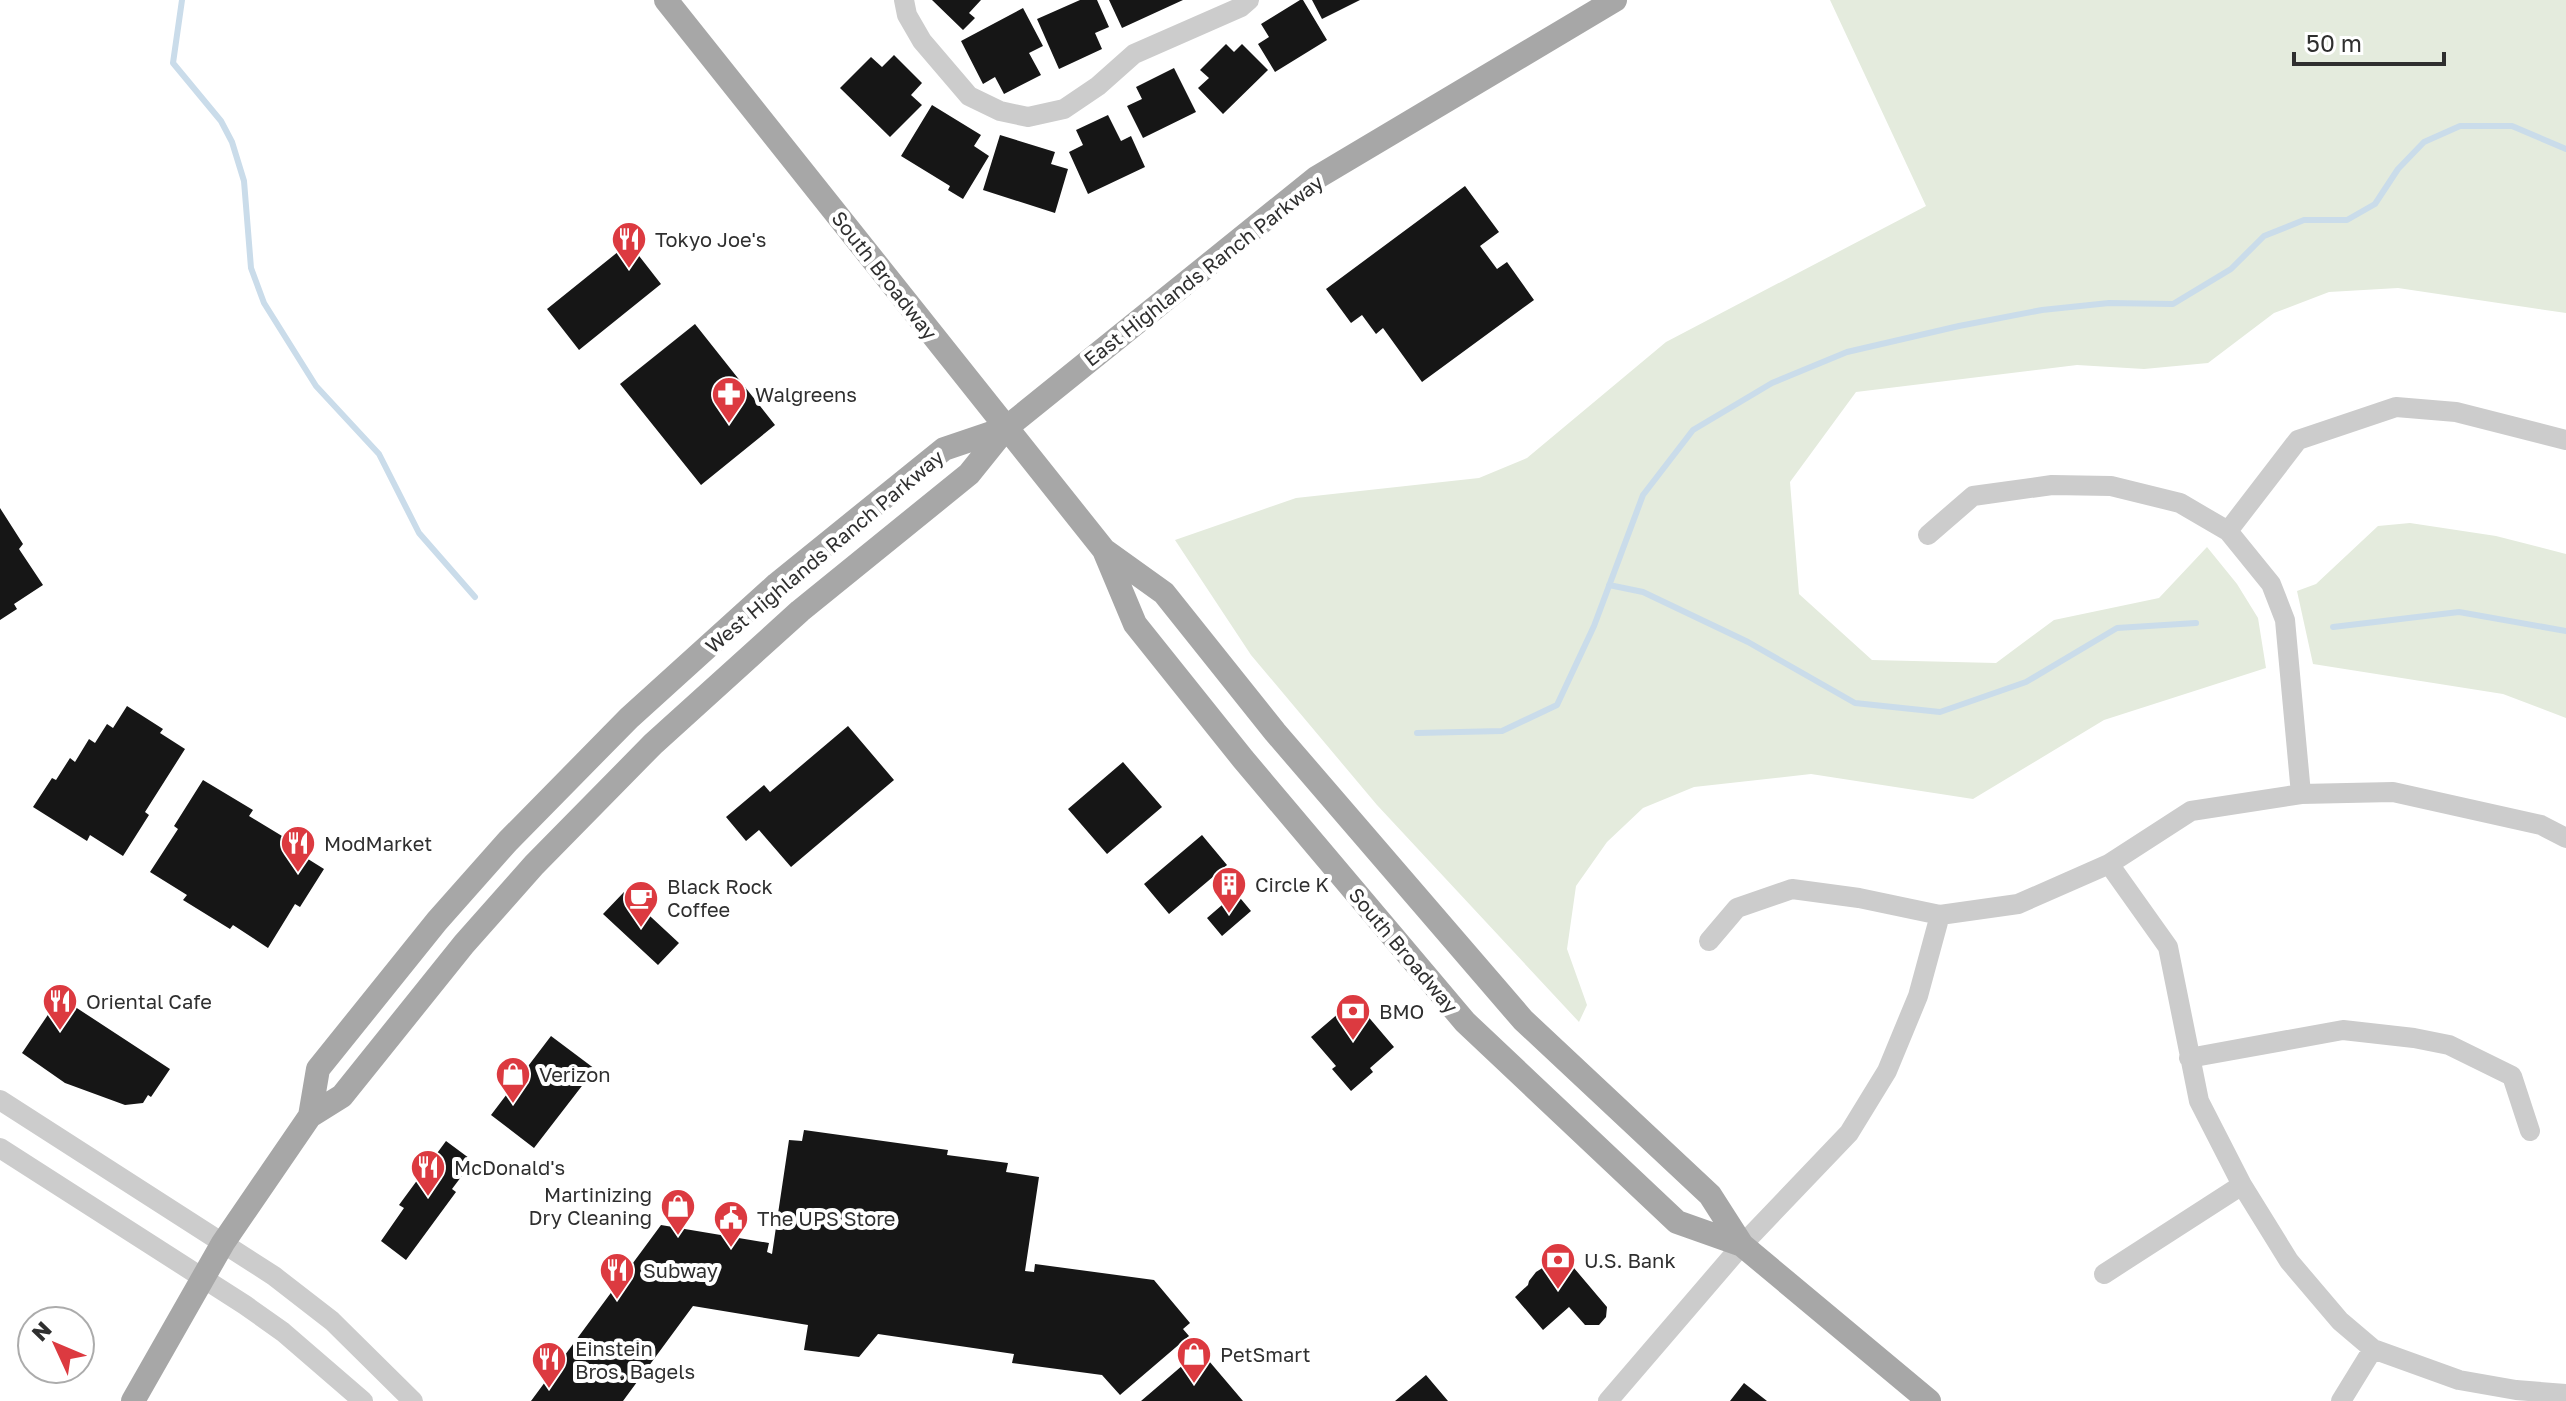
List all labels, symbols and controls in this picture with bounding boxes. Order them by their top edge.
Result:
scale bar [2294,16,2444,66]
text: 50 m [2306,28,2362,57]
street label: East Highlands Ranch Parkway [1079,169,1327,371]
street label: South Broadway [827,206,943,344]
restaurant icon: Tokyo Joe's [610,220,648,270]
place label: Tokyo Joe's [655,227,766,251]
pharmacy icon: Walgreens [710,375,748,425]
place label: Walgreens [755,382,857,406]
street label: West Highlands Ranch Parkway [700,444,948,658]
restaurant icon: ModMarket [279,824,317,874]
place label: ModMarket [324,831,432,855]
building icon: Circle K [1210,865,1248,915]
place label: Circle K [1255,872,1329,896]
place label: Black Rock Coffee [667,874,773,921]
cafe icon: Black Rock Coffee [622,879,660,929]
street label: South Broadway [1344,882,1464,1018]
restaurant icon: Oriental Cafe [41,982,79,1032]
place label: Oriental Cafe [86,989,212,1013]
bank icon: BMO [1334,992,1372,1042]
place label: BMO [1379,999,1424,1023]
shop icon: Verizon [494,1055,532,1105]
place label: Verizon [539,1062,610,1086]
restaurant icon: McDonald's [409,1148,447,1198]
place label: McDonald's [454,1155,565,1179]
place label: Martinizing Dry Cleaning [528,1182,652,1229]
shop icon: Martinizing Dry Cleaning [659,1187,697,1237]
public building icon: The UPS Store [712,1199,750,1249]
place label: The UPS Store [757,1206,895,1230]
bank icon: U.S. Bank [1539,1241,1577,1291]
place label: U.S. Bank [1584,1248,1676,1272]
restaurant icon: Subway [598,1251,636,1301]
place label: Subway [643,1258,718,1282]
north arrow [16,1305,96,1385]
text: N [26,1315,57,1346]
shop icon: PetSmart [1175,1335,1213,1385]
place label: Einstein Bros. Bagels [575,1336,695,1383]
restaurant icon: Einstein Bros. Bagels [530,1340,568,1390]
place label: PetSmart [1220,1342,1311,1366]

